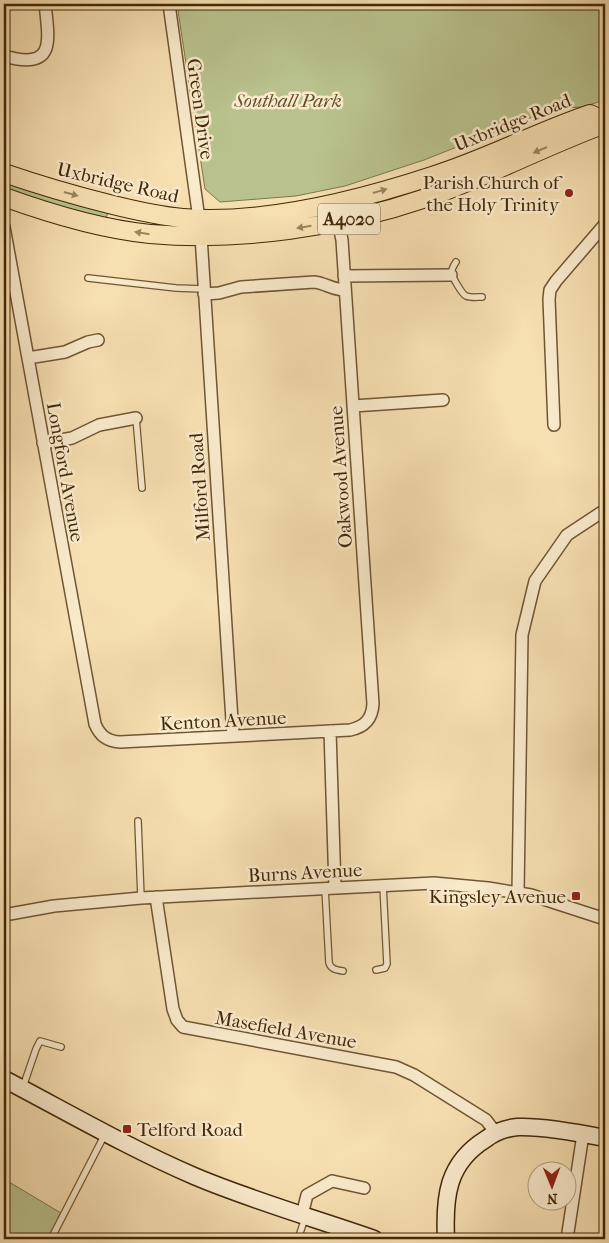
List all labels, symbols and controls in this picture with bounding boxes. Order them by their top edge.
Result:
street label: Green Drive [182,57,218,161]
street label: Uxbridge Road [451,89,575,156]
park label: Southall Park [233,90,342,112]
one-way arrow [533,147,547,155]
street label: Uxbridge Road [55,158,181,208]
place label: Parish Church of the Holy Trinity [423,172,563,216]
one-way arrow [373,186,388,194]
marker: Parish Church of the Holy Trinity [563,187,575,199]
one-way arrow [64,191,79,199]
road number: A4020 [318,203,380,234]
one-way arrow [295,224,311,232]
one-way arrow [133,228,149,236]
street label: Longford Avenue [42,401,88,544]
street label: Oakwood Avenue [325,405,357,549]
street label: Milford Road [185,432,215,542]
street label: Kenton Avenue [159,707,287,735]
street label: Burns Avenue [247,859,363,887]
place label: Kingsley Avenue [429,886,566,908]
marker: Kingsley Avenue [570,890,582,902]
street label: Masefield Avenue [213,1007,358,1053]
place label: Telford Road [137,1119,243,1141]
marker: Telford Road [121,1123,133,1135]
north arrow [526,1160,576,1210]
text: N [546,1190,558,1207]

